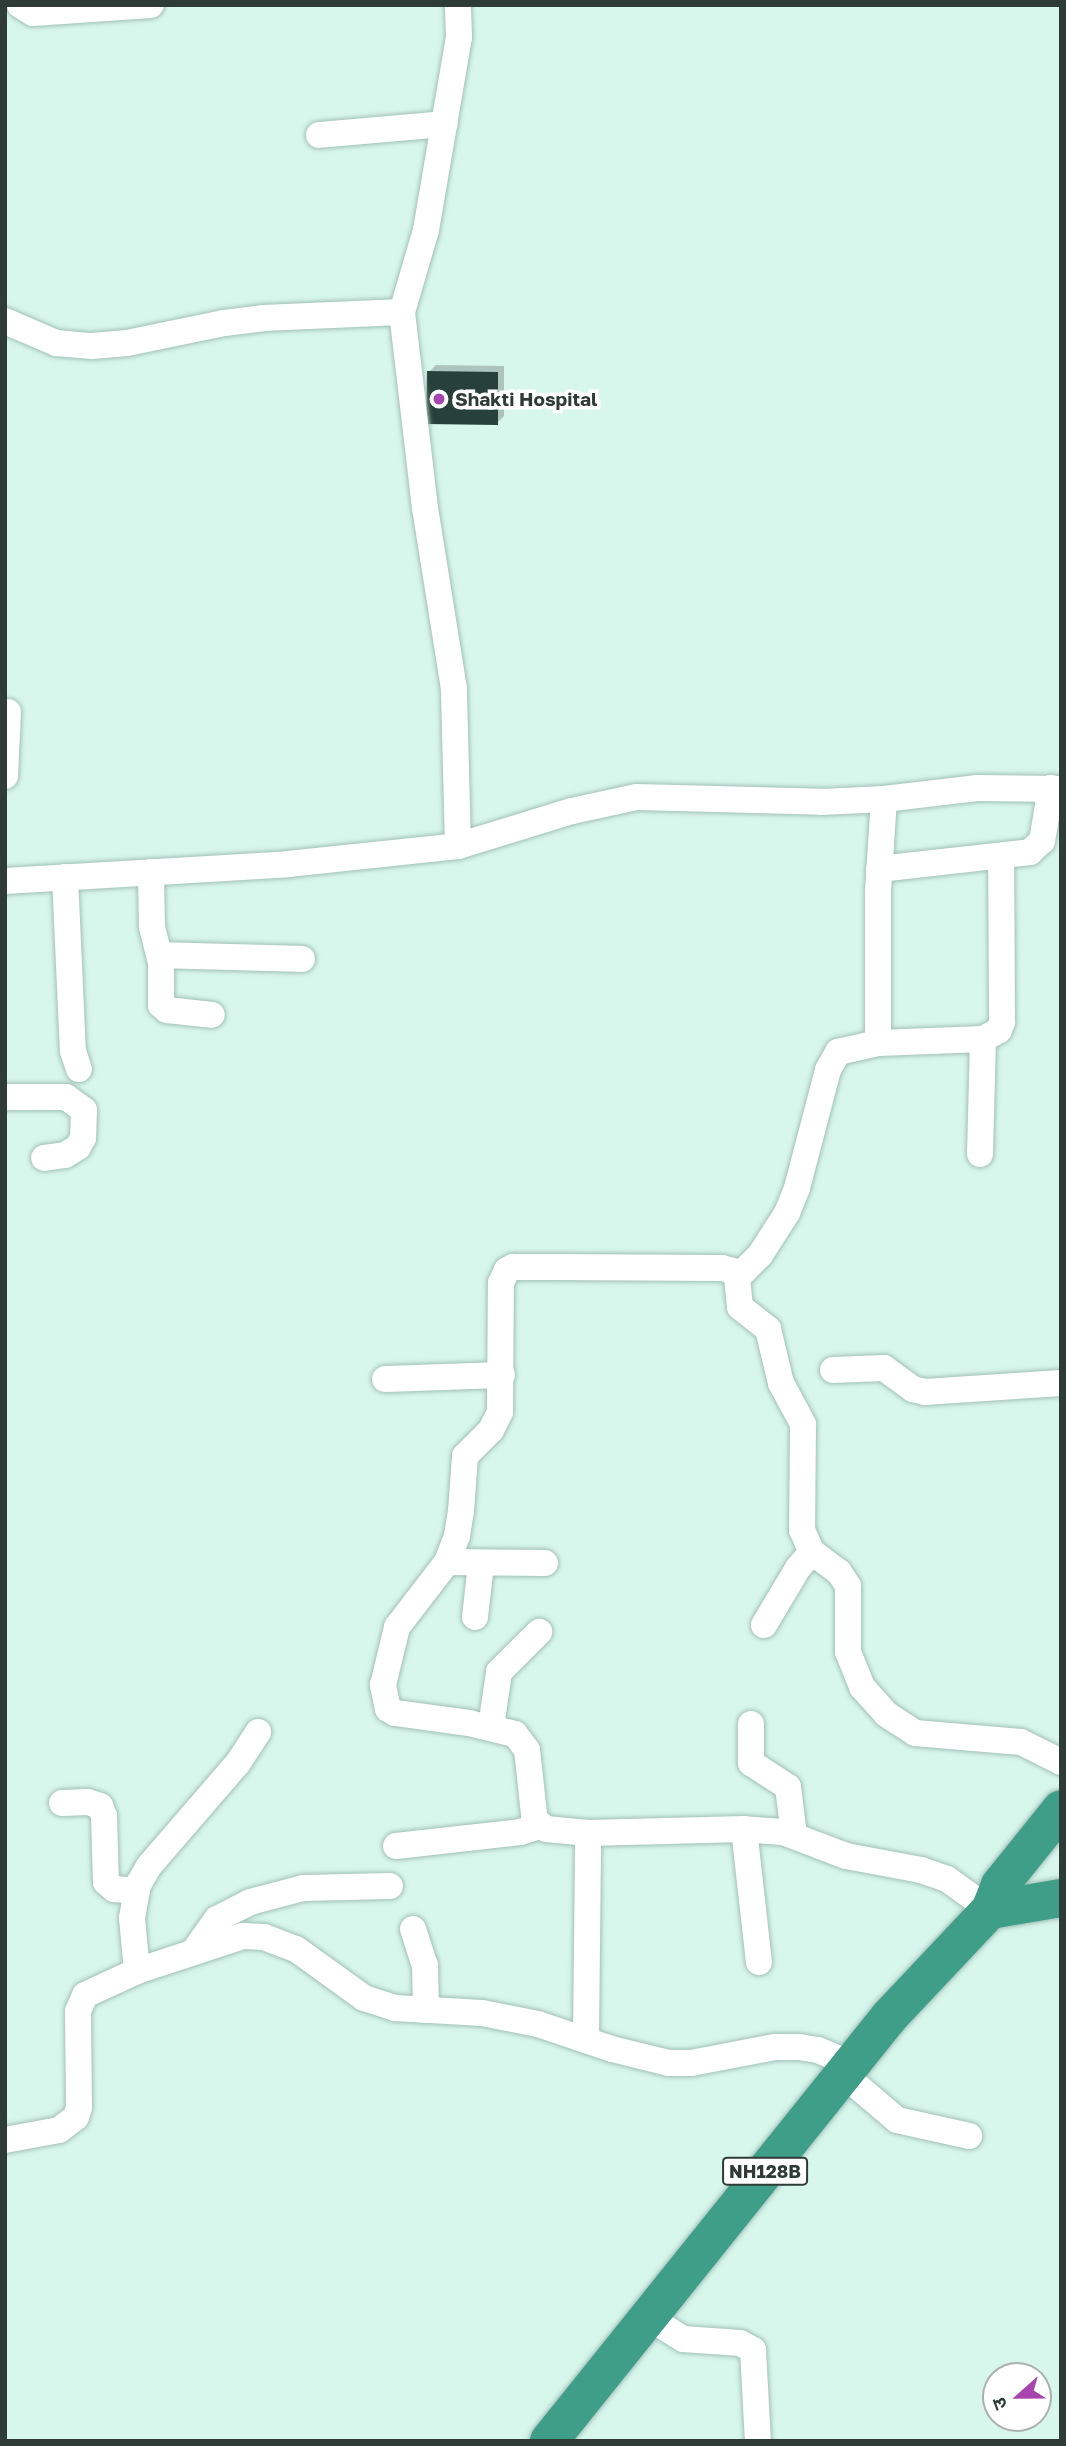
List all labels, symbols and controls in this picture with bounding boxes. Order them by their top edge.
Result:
place label: Shakti Hospital [455,388,597,410]
marker: Shakti Hospital [429,389,449,409]
road number: NH128B [721,2157,809,2186]
north arrow [982,2362,1052,2432]
text: उ [986,2395,1012,2413]

